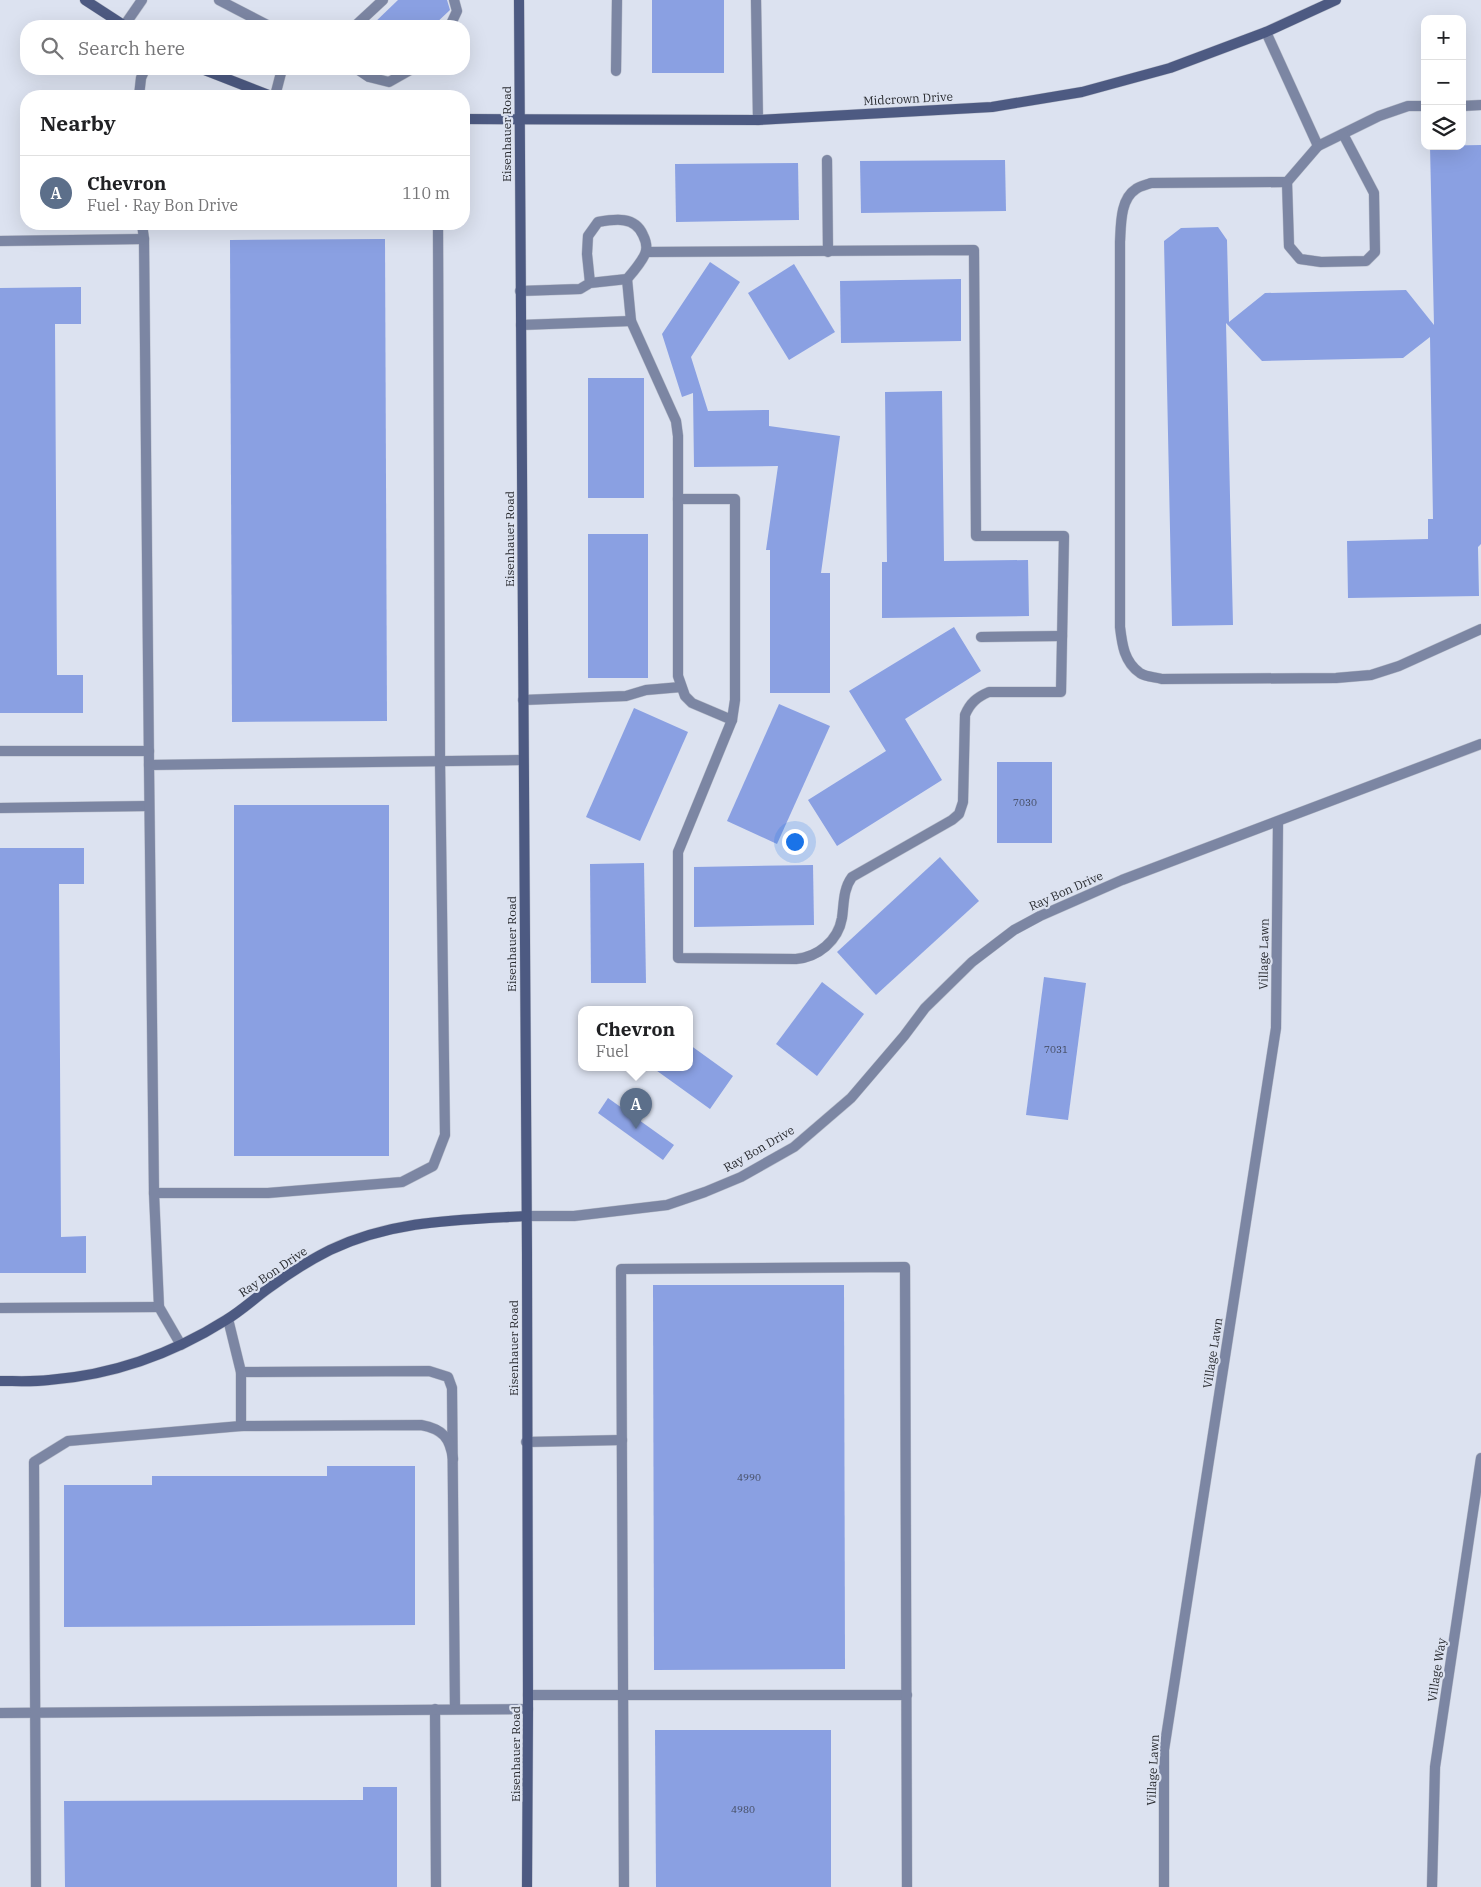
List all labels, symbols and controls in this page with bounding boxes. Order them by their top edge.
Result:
map controls [1421,15,1466,150]
button: + [1421,15,1466,60]
search box [20,20,470,75]
icon: search [38,34,66,62]
text: Search here [78,36,185,60]
button: − [1421,60,1466,105]
street label: Eisenhauer Road [499,86,514,182]
street label: Midcrown Drive [863,89,953,108]
button: layers [1421,105,1466,150]
text: Nearby [40,109,116,137]
text: Chevron [87,171,166,195]
text: A [50,183,62,203]
text: 110 m [402,183,450,203]
text: Fuel · Ray Bon Drive [87,195,238,215]
street label: Eisenhauer Road [502,491,517,587]
house number: 7030 [1013,796,1037,809]
your location [782,829,808,855]
street label: Ray Bon Drive [1027,868,1105,914]
street label: Eisenhauer Road [504,896,519,992]
street label: Village Lawn [1255,918,1272,990]
popup [578,1006,693,1071]
text: Chevron [596,1017,675,1041]
text: Fuel [596,1041,629,1061]
house number: 7031 [1044,1043,1068,1056]
pin: A [620,1088,652,1129]
street label: Ray Bon Drive [721,1122,797,1175]
street label: Ray Bon Drive [236,1243,310,1300]
street label: Eisenhauer Road [506,1300,521,1396]
street label: Village Lawn [1200,1316,1226,1389]
house number: 4990 [737,1471,761,1484]
street label: Village Way [1424,1636,1449,1703]
street label: Eisenhauer Road [508,1706,523,1802]
street label: Village Lawn [1143,1734,1162,1806]
house number: 4980 [731,1803,755,1816]

